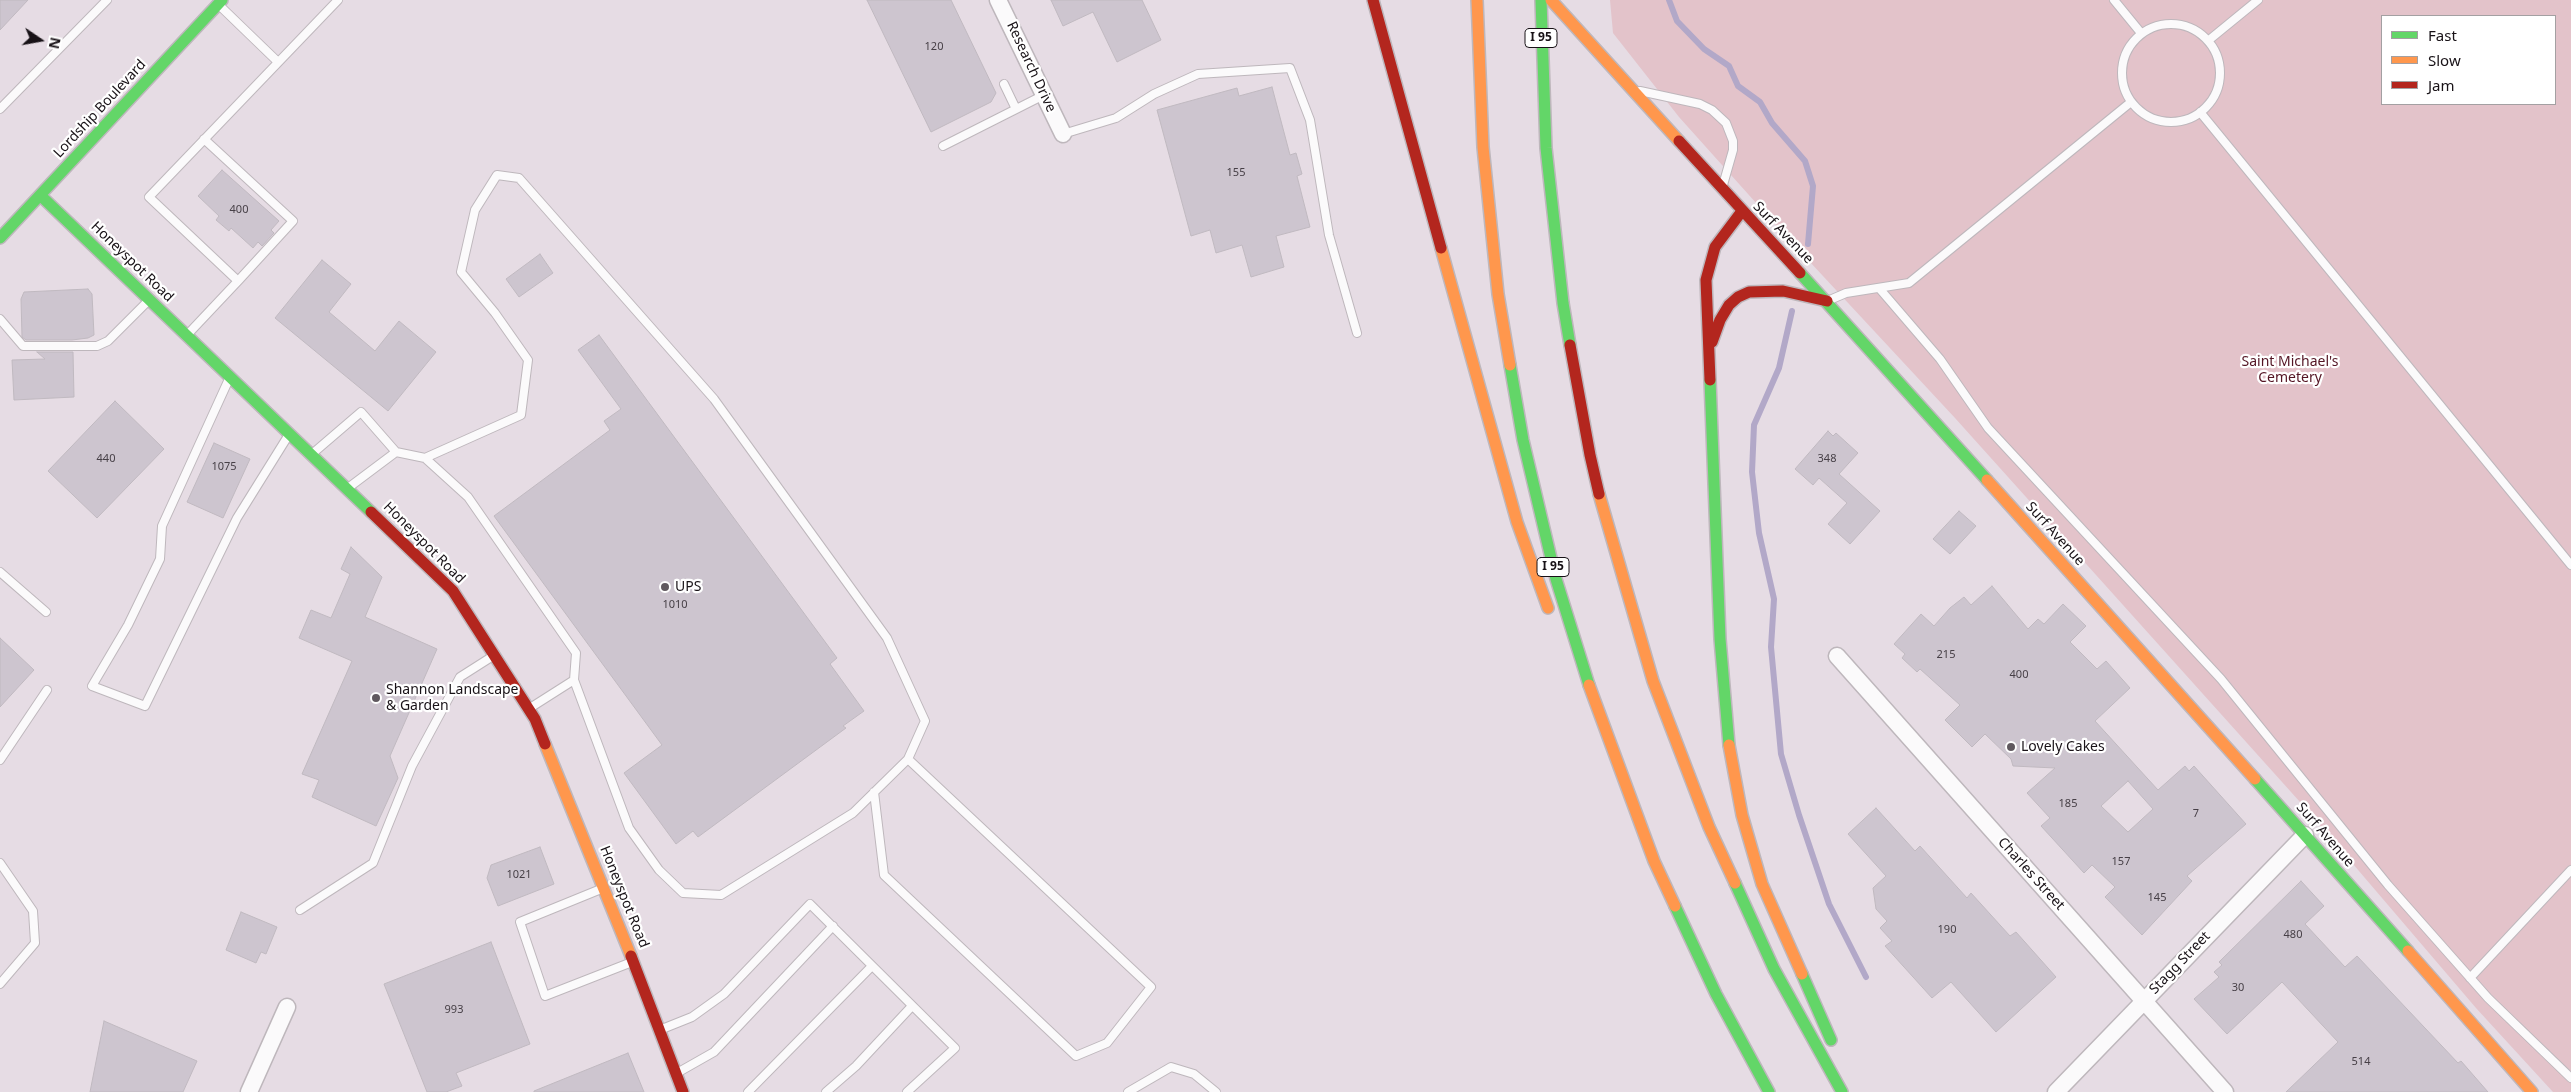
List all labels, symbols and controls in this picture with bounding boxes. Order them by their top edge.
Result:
north arrow [15,15,65,65]
legend [2381,15,2556,105]
street label: Research Drive [1003,19,1059,115]
text: Fast [2428,25,2457,45]
road number: I 95 [1525,28,1557,48]
text: N [45,36,66,51]
house number: 120 [925,40,943,54]
text: Slow [2428,50,2461,70]
street label: Lordship Boulevard [50,57,150,161]
text: Jam [2428,75,2455,95]
house number: 155 [1227,166,1245,180]
street label: Surf Avenue [1749,198,1817,268]
house number: 400 [230,203,248,217]
street label: Honeyspot Road [87,218,177,306]
park label: Saint Michael's Cemetery [2242,354,2338,387]
house number: 440 [97,452,115,466]
house number: 348 [1818,452,1836,466]
house number: 1075 [211,460,237,474]
street label: Honeyspot Road [380,499,468,587]
street label: Surf Avenue [2022,499,2088,569]
road number: I 95 [1537,558,1569,576]
place label: UPS [675,579,701,595]
marker: UPS [659,581,671,593]
house number: 1010 [662,598,688,612]
house number: 215 [1937,648,1955,662]
house number: 400 [2010,668,2028,682]
place label: Shannon Landscape & Garden [386,682,518,714]
marker: Shannon Landscape & Garden [370,692,382,704]
place label: Lovely Cakes [2021,739,2105,755]
marker: Lovely Cakes [2005,741,2017,753]
house number: 185 [2059,797,2077,811]
street label: Surf Avenue [2293,799,2357,871]
house number: 7 [2193,807,2199,821]
street label: Charles Street [1994,834,2068,914]
street label: Honeyspot Road [596,844,652,950]
house number: 157 [2112,855,2130,869]
house number: 1021 [506,868,532,882]
house number: 145 [2148,891,2166,905]
house number: 190 [1938,923,1956,937]
street label: Stagg Street [2146,928,2214,998]
house number: 480 [2284,928,2302,942]
house number: 30 [2232,981,2244,995]
house number: 993 [445,1003,463,1017]
house number: 514 [2352,1055,2370,1069]

